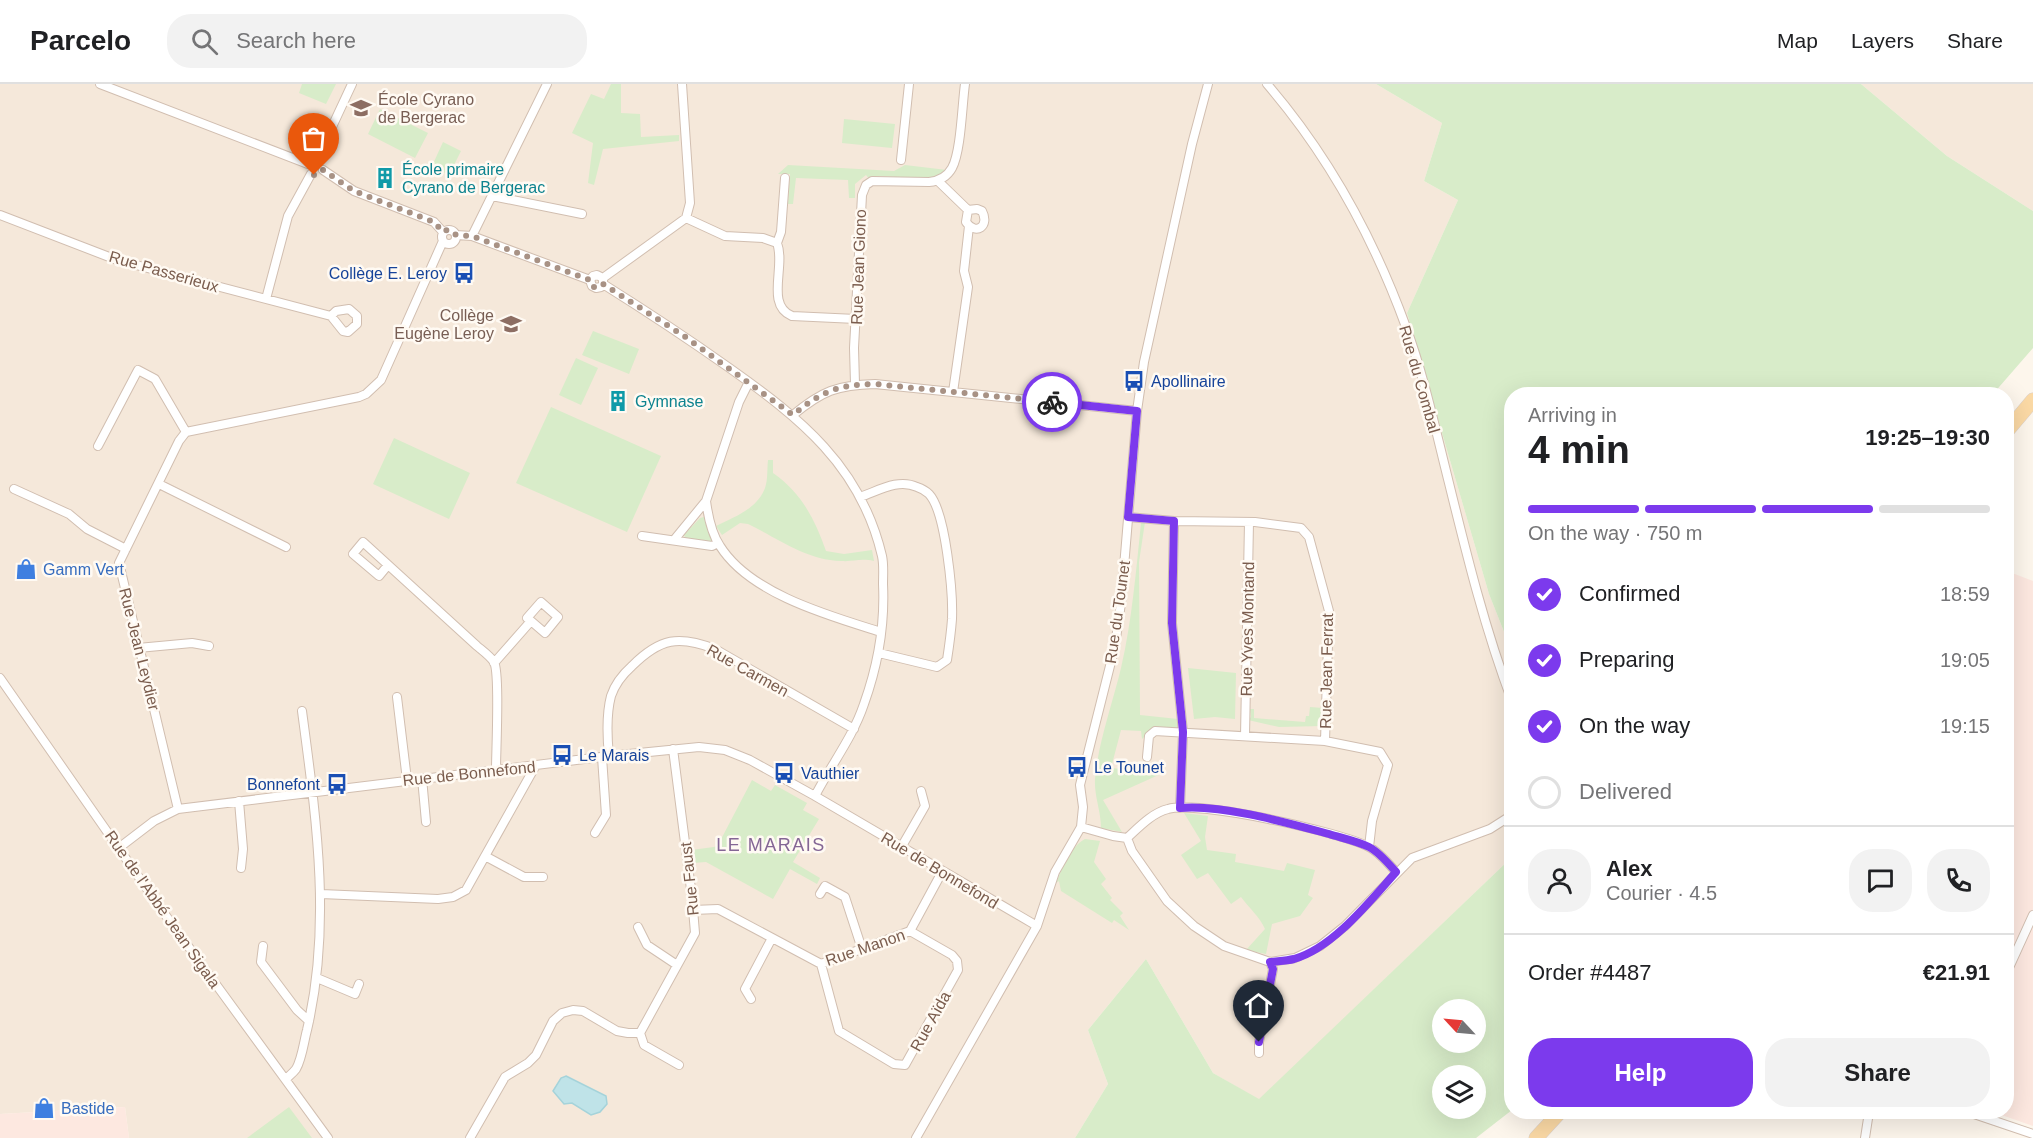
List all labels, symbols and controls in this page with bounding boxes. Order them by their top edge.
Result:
search box [167,14,587,68]
text: Parcelo [30,25,131,56]
icon: search [188,25,221,58]
text: Search here [236,28,356,53]
text: Map [1777,29,1818,52]
text: Layers [1851,29,1914,52]
text: Share [1947,29,2003,52]
place label: École Cyrano de Bergerac [378,90,474,126]
school or university icon: École Cyrano de Bergerac [349,96,373,120]
pin [288,113,339,175]
icon: bag [297,122,330,155]
place label: École primaire Cyrano de Bergerac [402,160,545,196]
building icon: École primaire Cyrano de Bergerac [373,166,397,190]
street label: Rue Jean Giono [848,209,869,325]
street label: Rue Passerieux [107,248,220,295]
bus stop icon: Collège E. Leroy [452,261,476,285]
place label: Collège E. Leroy [329,265,447,282]
place label: Collège Eugène Leroy [394,307,494,342]
school or university icon: Collège Eugène Leroy [499,312,523,336]
street label: Rue du Combal [1396,323,1443,435]
bus stop icon: Apollinaire [1122,369,1146,393]
courier [1022,372,1082,432]
place label: Apollinaire [1151,373,1226,390]
icon: bike [1036,386,1069,419]
building icon: Gymnase [606,389,630,413]
place label: Gymnase [635,393,704,410]
text: Arriving in [1528,404,1617,426]
text: 19:25–19:30 [1865,425,1990,450]
text: 4 min [1528,428,1630,471]
text: On the way · 750 m [1528,522,1703,544]
shop icon: Gamm Vert [14,557,38,581]
street label: Rue du Tounet [1102,559,1133,665]
place label: Gamm Vert [43,561,124,578]
street label: Rue Yves Montand [1238,561,1257,697]
icon: check [1528,578,1561,611]
text: Confirmed [1579,581,1680,606]
text: 18:59 [1940,583,1990,605]
street label: Rue Jean Leydier [116,586,163,713]
street label: Rue Jean Ferrat [1317,613,1336,729]
street label: Rue Carmen [704,641,792,700]
icon: check [1528,644,1561,677]
text: Preparing [1579,647,1674,672]
text: 19:05 [1940,649,1990,671]
icon: check [1528,710,1561,743]
text: On the way [1579,713,1690,738]
text: 19:15 [1940,715,1990,737]
bus stop icon: Le Marais [550,743,574,767]
place label: Le Marais [579,747,649,764]
bus stop icon: Le Tounet [1065,755,1089,779]
street label: Rue de Bonnefond [402,758,536,789]
place label: Le Tounet [1094,759,1165,776]
bus stop icon: Vauthier [772,761,796,785]
place label: Vauthier [801,765,860,782]
bus stop icon: Bonnefont [325,772,349,796]
place label: Bonnefont [247,776,321,793]
text: Delivered [1579,779,1672,804]
street label: Rue de l'Abbé Jean Sigala [102,827,224,991]
street label: Rue de Bonnefond [878,829,1001,912]
district label: LE MARAIS [716,835,826,855]
street label: Rue Faust [677,841,702,917]
button: person [1528,849,1591,912]
button: chat [1849,849,1912,912]
button: phone [1927,849,1990,912]
text: Alex [1606,856,1652,881]
text: Courier · 4.5 [1606,882,1717,904]
street label: Rue Manon [823,926,907,969]
text: Order #4487 [1528,960,1652,985]
text: €21.91 [1923,960,1990,985]
pin [1233,980,1284,1042]
street label: Rue Aïda [907,988,954,1054]
icon: home [1242,989,1275,1022]
north arrow [1432,999,1486,1053]
map controls [1432,999,1486,1119]
button: Help [1528,1038,1753,1107]
button: Share [1765,1038,1990,1107]
button: layers [1432,1065,1486,1119]
shop icon: Bastide [32,1096,56,1120]
place label: Bastide [61,1100,114,1117]

